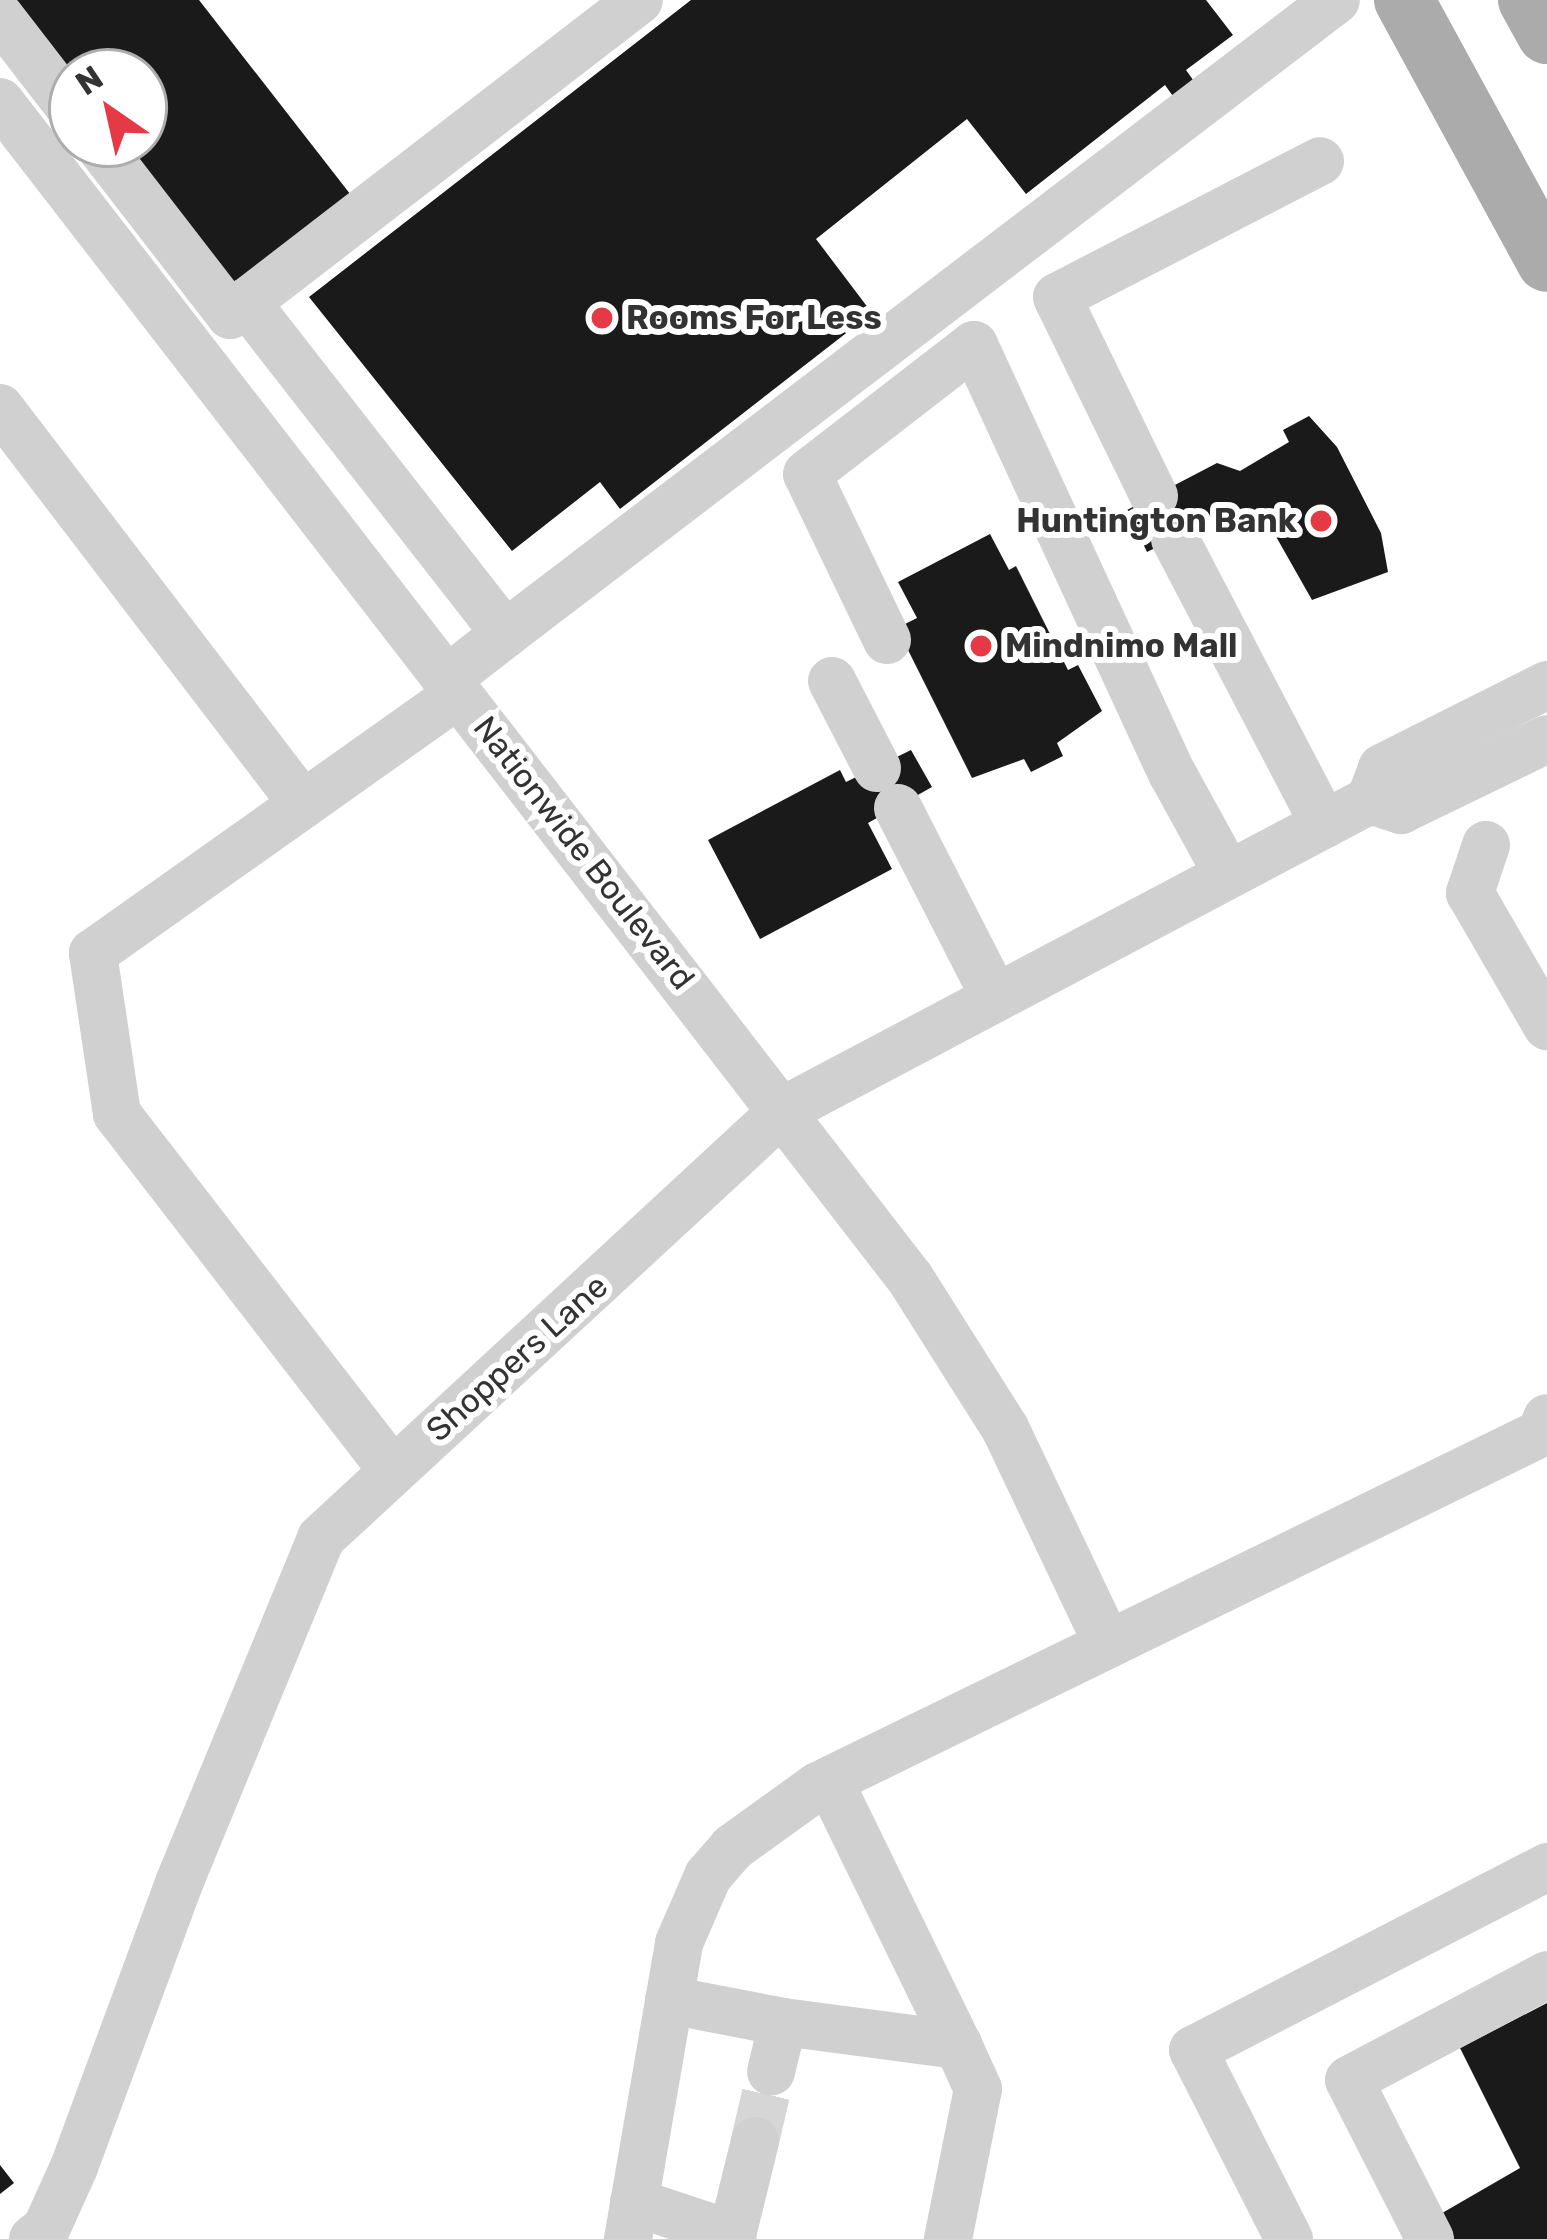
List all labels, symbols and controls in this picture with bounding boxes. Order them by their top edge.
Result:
north arrow [48,48,168,168]
text: N [69,57,110,103]
place label: Rooms For Less [626,298,882,338]
marker: Rooms For Less [589,305,615,331]
place label: Huntington Bank [1016,501,1297,541]
marker: Huntington Bank [1308,508,1334,534]
place label: Mindnimo Mall [1005,626,1238,666]
marker: Mindnimo Mall [968,633,994,659]
street label: Nationwide Boulevard [465,709,703,997]
street label: Shoppers Lane [418,1266,616,1450]

